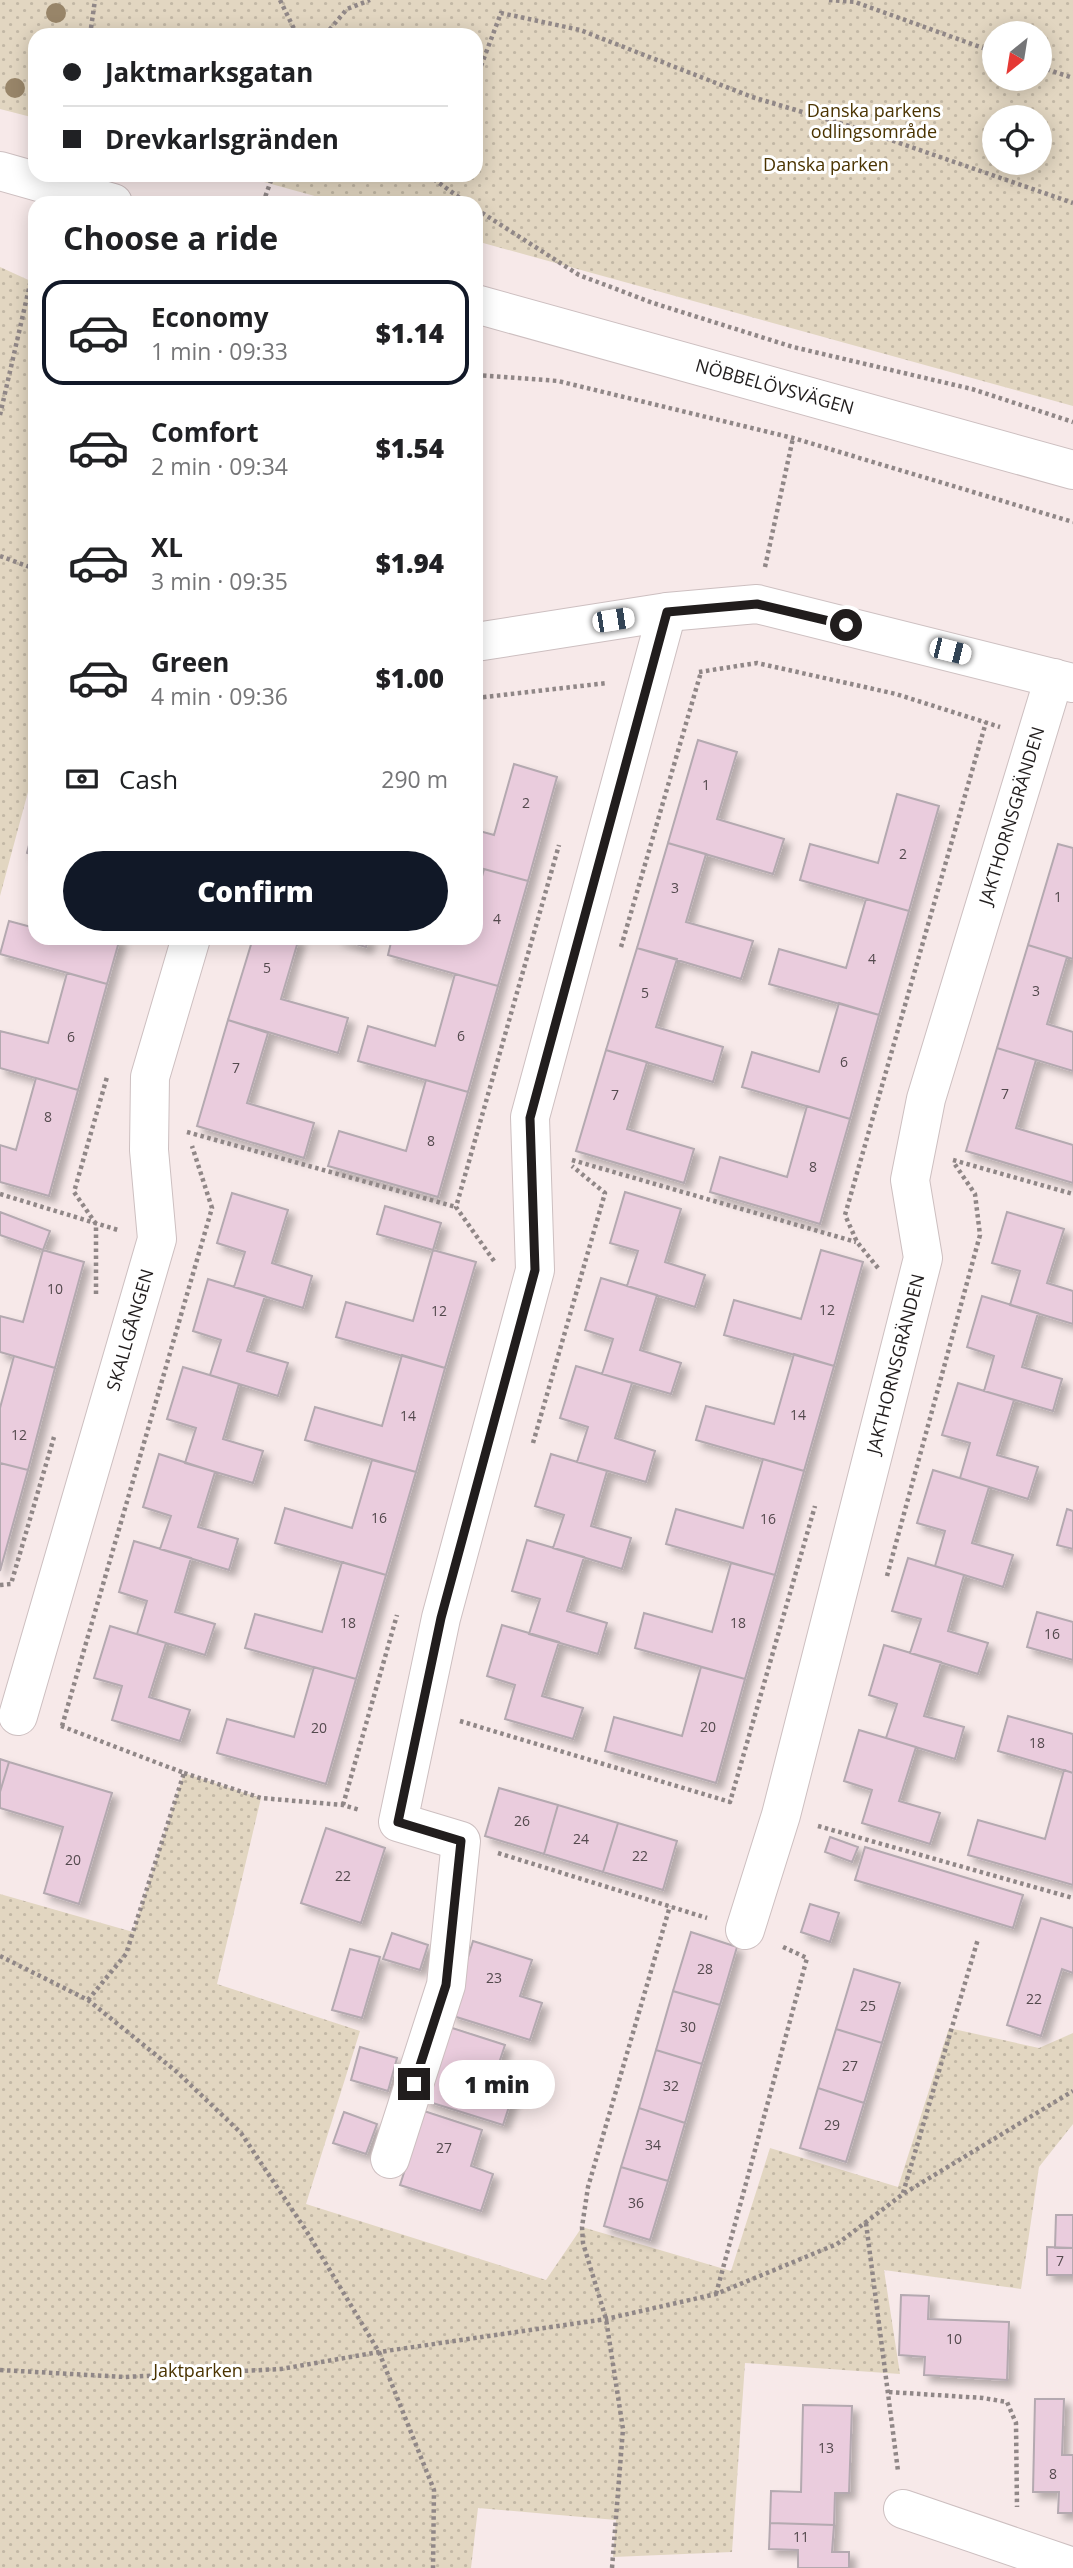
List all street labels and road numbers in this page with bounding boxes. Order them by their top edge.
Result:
street label: NÖBBELÖVSVÄGEN [693,353,857,420]
street label: JAKTHORNSGRÄNDEN [972,724,1050,909]
street label: SKALLGÅNGEN [100,1266,159,1394]
street label: JAKTHORNSGRÄNDEN [860,1271,929,1458]

